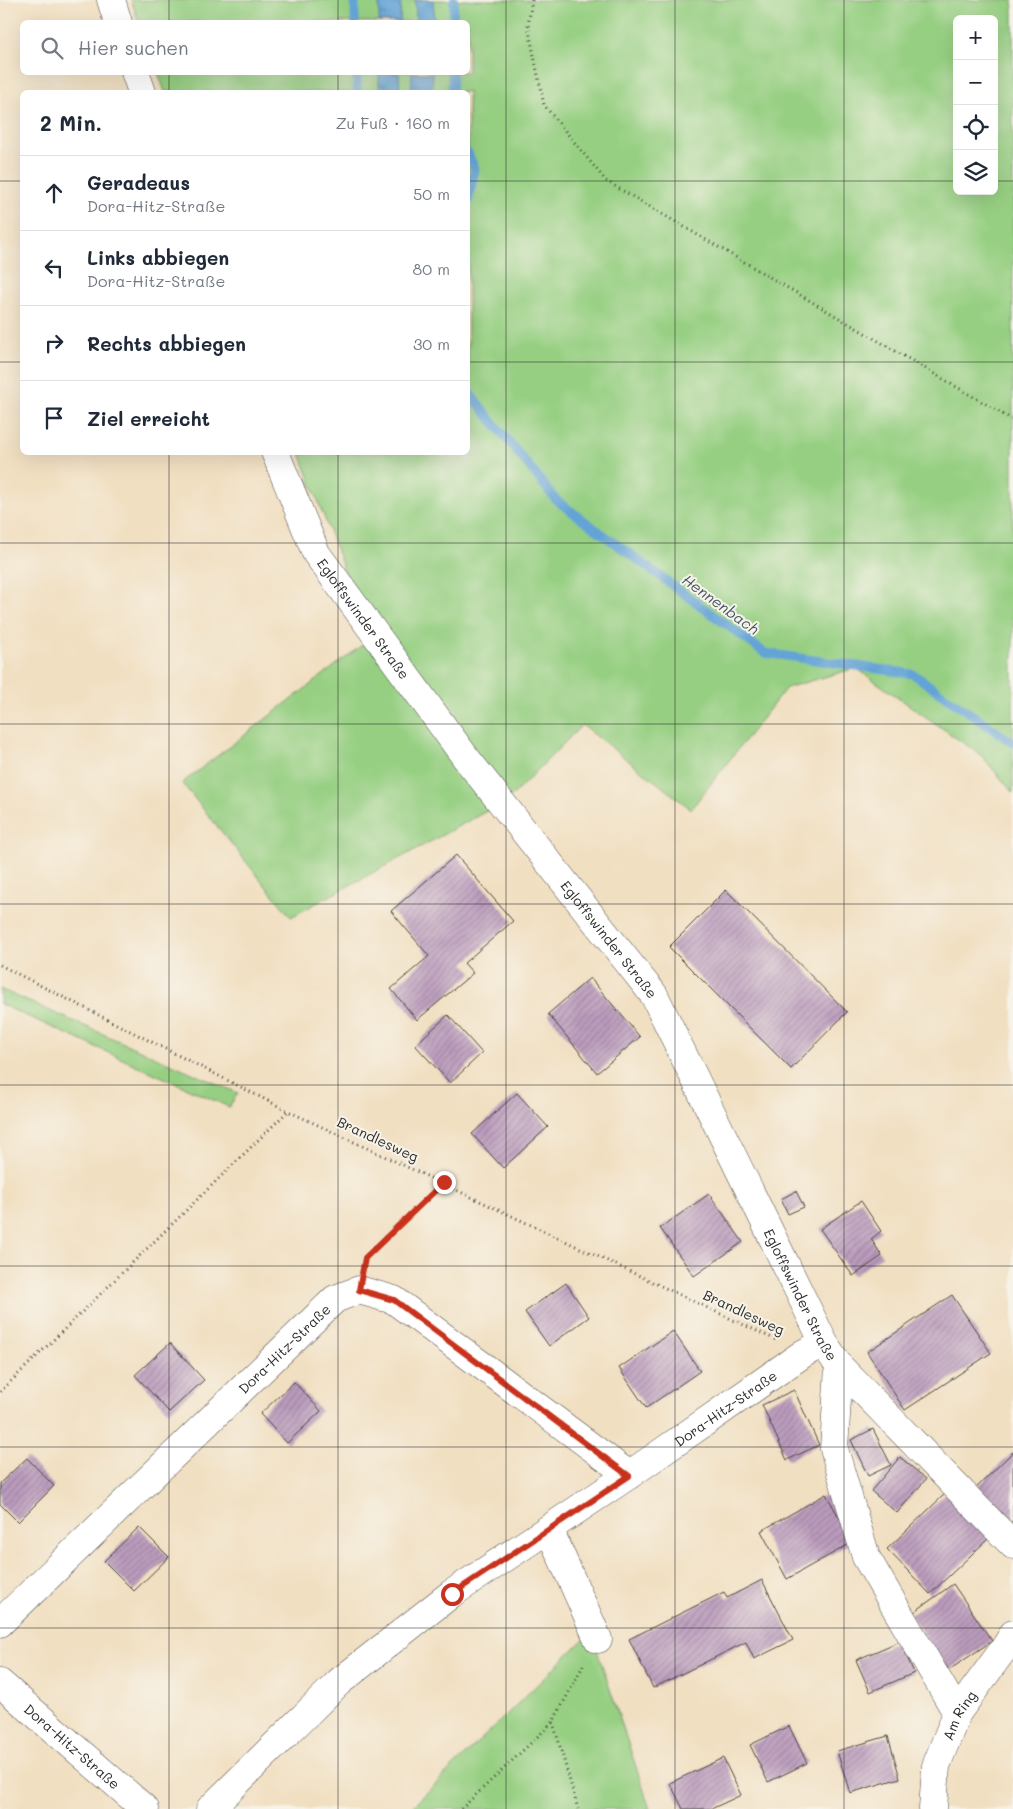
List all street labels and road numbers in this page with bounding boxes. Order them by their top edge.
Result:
street label: Egloffswinder Straße [313,554,414,683]
street label: Egloffswinder Straße [557,876,662,1002]
street label: Brandlesweg [334,1112,422,1166]
street label: Egloffswinder Straße [760,1225,842,1364]
street label: Brandlesweg [700,1285,788,1339]
street label: Dora-Hitz-Straße [234,1299,334,1397]
street label: Dora-Hitz-Straße [670,1365,780,1450]
street label: Am Ring [938,1686,980,1743]
street label: Dora-Hitz-Straße [20,1699,124,1793]

